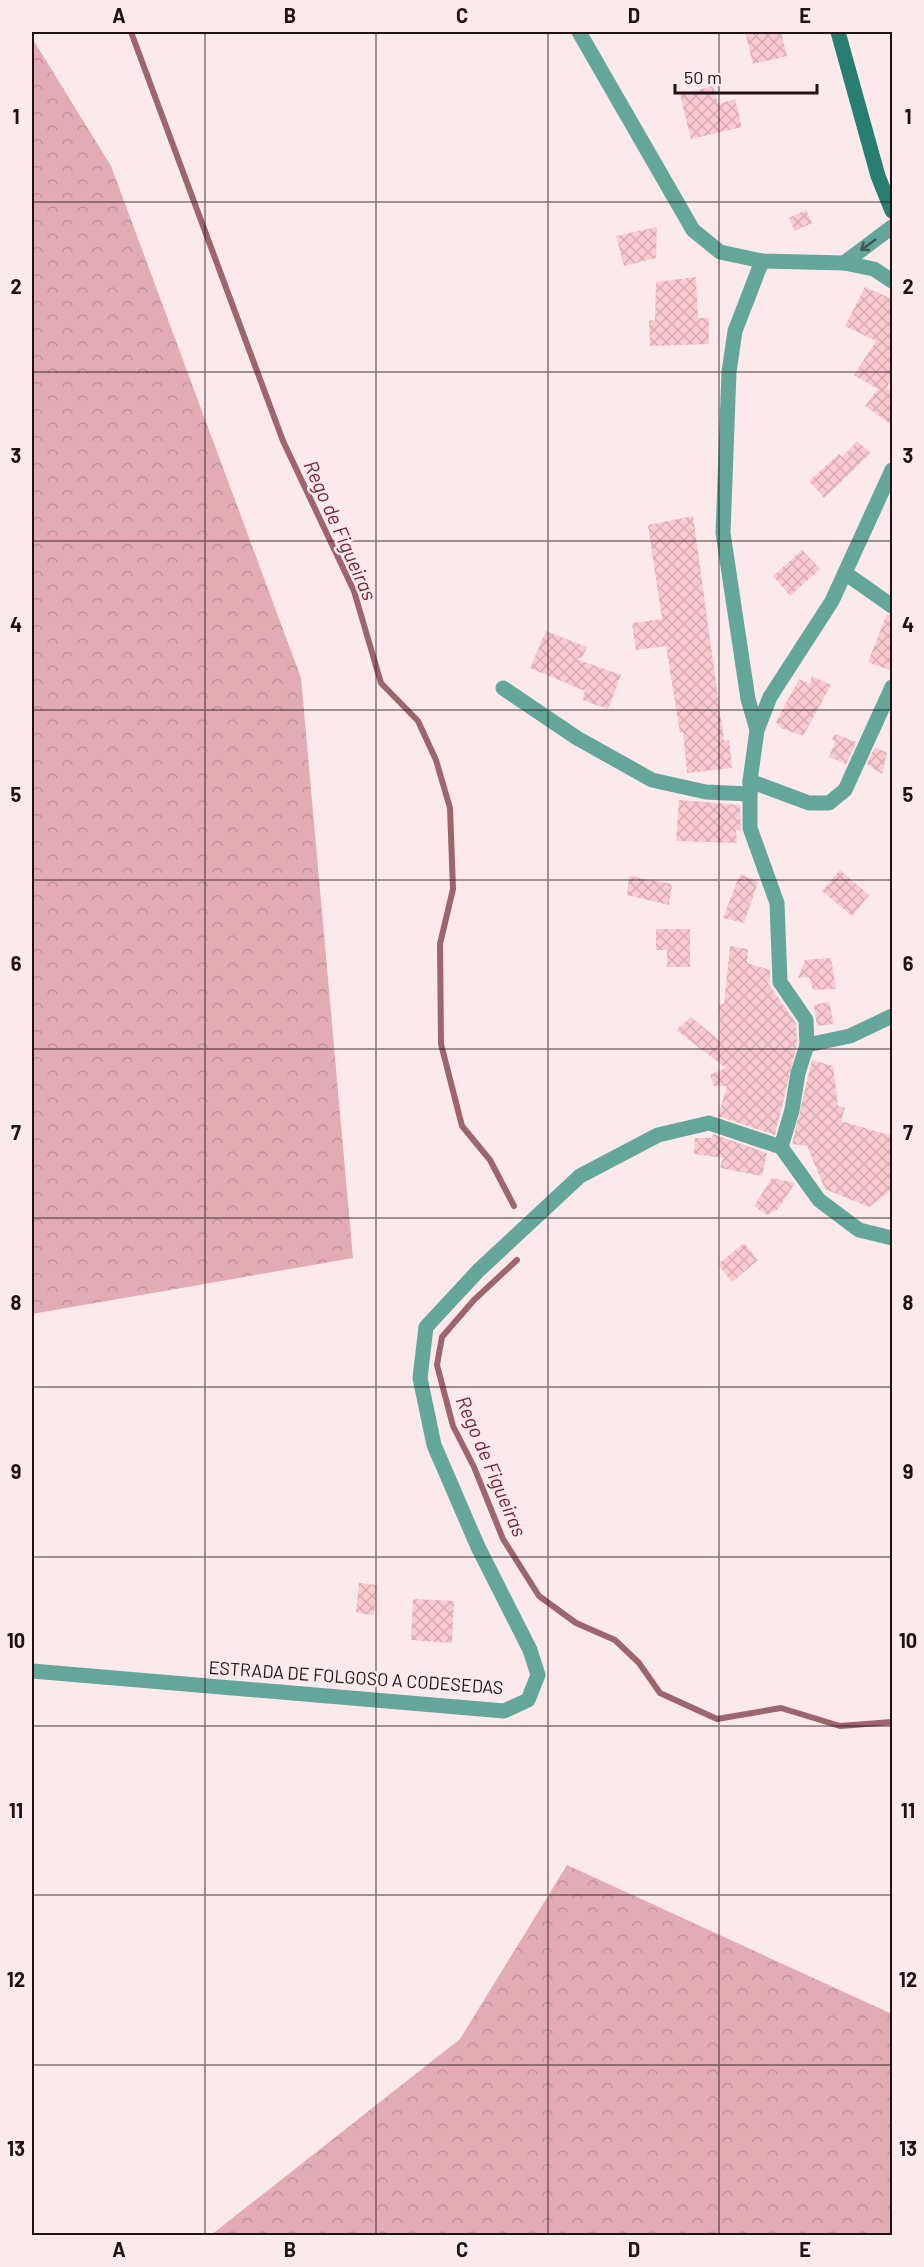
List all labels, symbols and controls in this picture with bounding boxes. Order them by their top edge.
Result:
text: A [112,3,126,27]
text: B [284,3,296,27]
text: C [456,3,468,27]
text: D [628,3,640,27]
text: E [799,3,811,27]
scale bar [675,57,818,95]
text: 50 m [684,66,722,88]
text: 1 [12,104,20,128]
text: 1 [904,104,912,128]
one-way arrow [861,239,877,251]
text: 2 [10,274,22,298]
text: 2 [902,274,914,298]
text: 3 [11,443,21,467]
text: 3 [903,443,913,467]
water label: Rego de Figueiras [299,456,383,604]
text: 4 [10,612,22,636]
text: 4 [902,612,914,636]
text: 5 [11,782,22,806]
text: 5 [903,782,914,806]
text: 6 [11,951,22,975]
text: 6 [903,951,914,975]
text: 7 [11,1120,21,1144]
text: 7 [903,1120,913,1144]
text: 8 [11,1290,22,1314]
text: 8 [903,1290,914,1314]
water label: Rego de Figueiras [452,1392,532,1540]
text: 9 [11,1459,21,1483]
text: 9 [903,1459,913,1483]
text: 10 [7,1628,25,1652]
text: 10 [899,1628,917,1652]
street label: ESTRADA DE FOLGOSO A CODESEDAS [208,1656,504,1698]
text: 11 [9,1798,23,1822]
text: 11 [901,1798,915,1822]
text: 12 [7,1967,25,1991]
text: 12 [899,1967,917,1991]
text: 13 [7,2136,25,2160]
text: 13 [899,2136,917,2160]
text: A [112,2237,126,2261]
text: B [284,2237,296,2261]
text: C [456,2237,468,2261]
text: D [628,2237,640,2261]
text: E [799,2237,811,2261]

